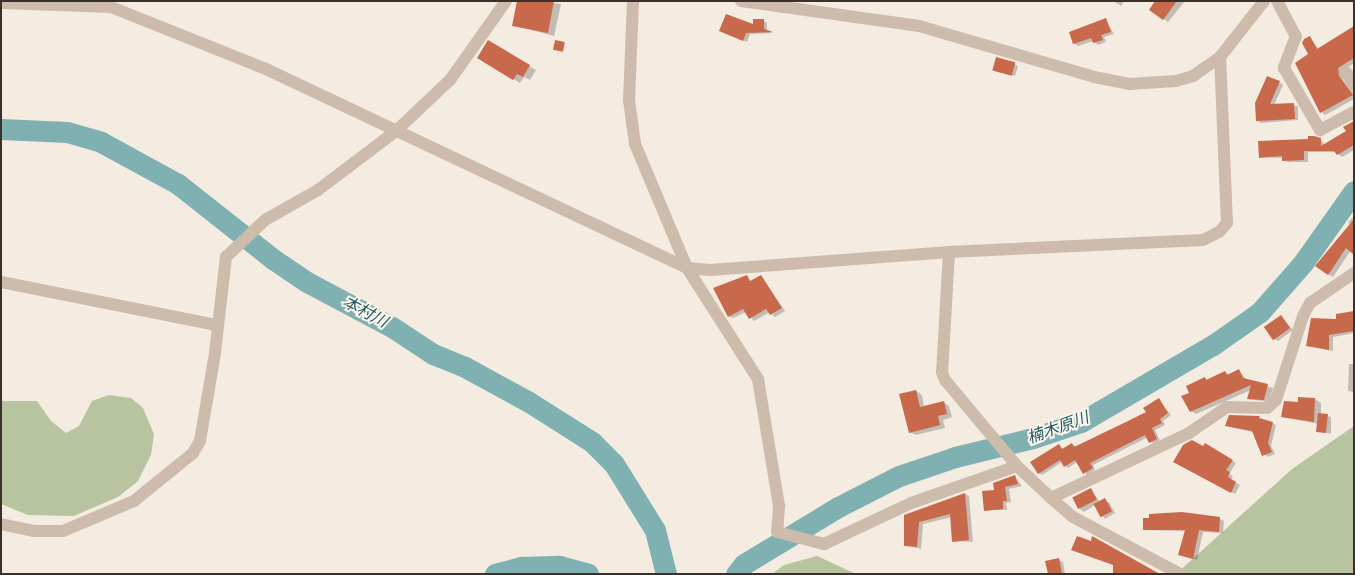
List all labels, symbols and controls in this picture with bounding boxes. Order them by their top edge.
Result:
water label: 本村川 [339,292,391,332]
water label: 楠木原川 [1025,408,1091,448]

